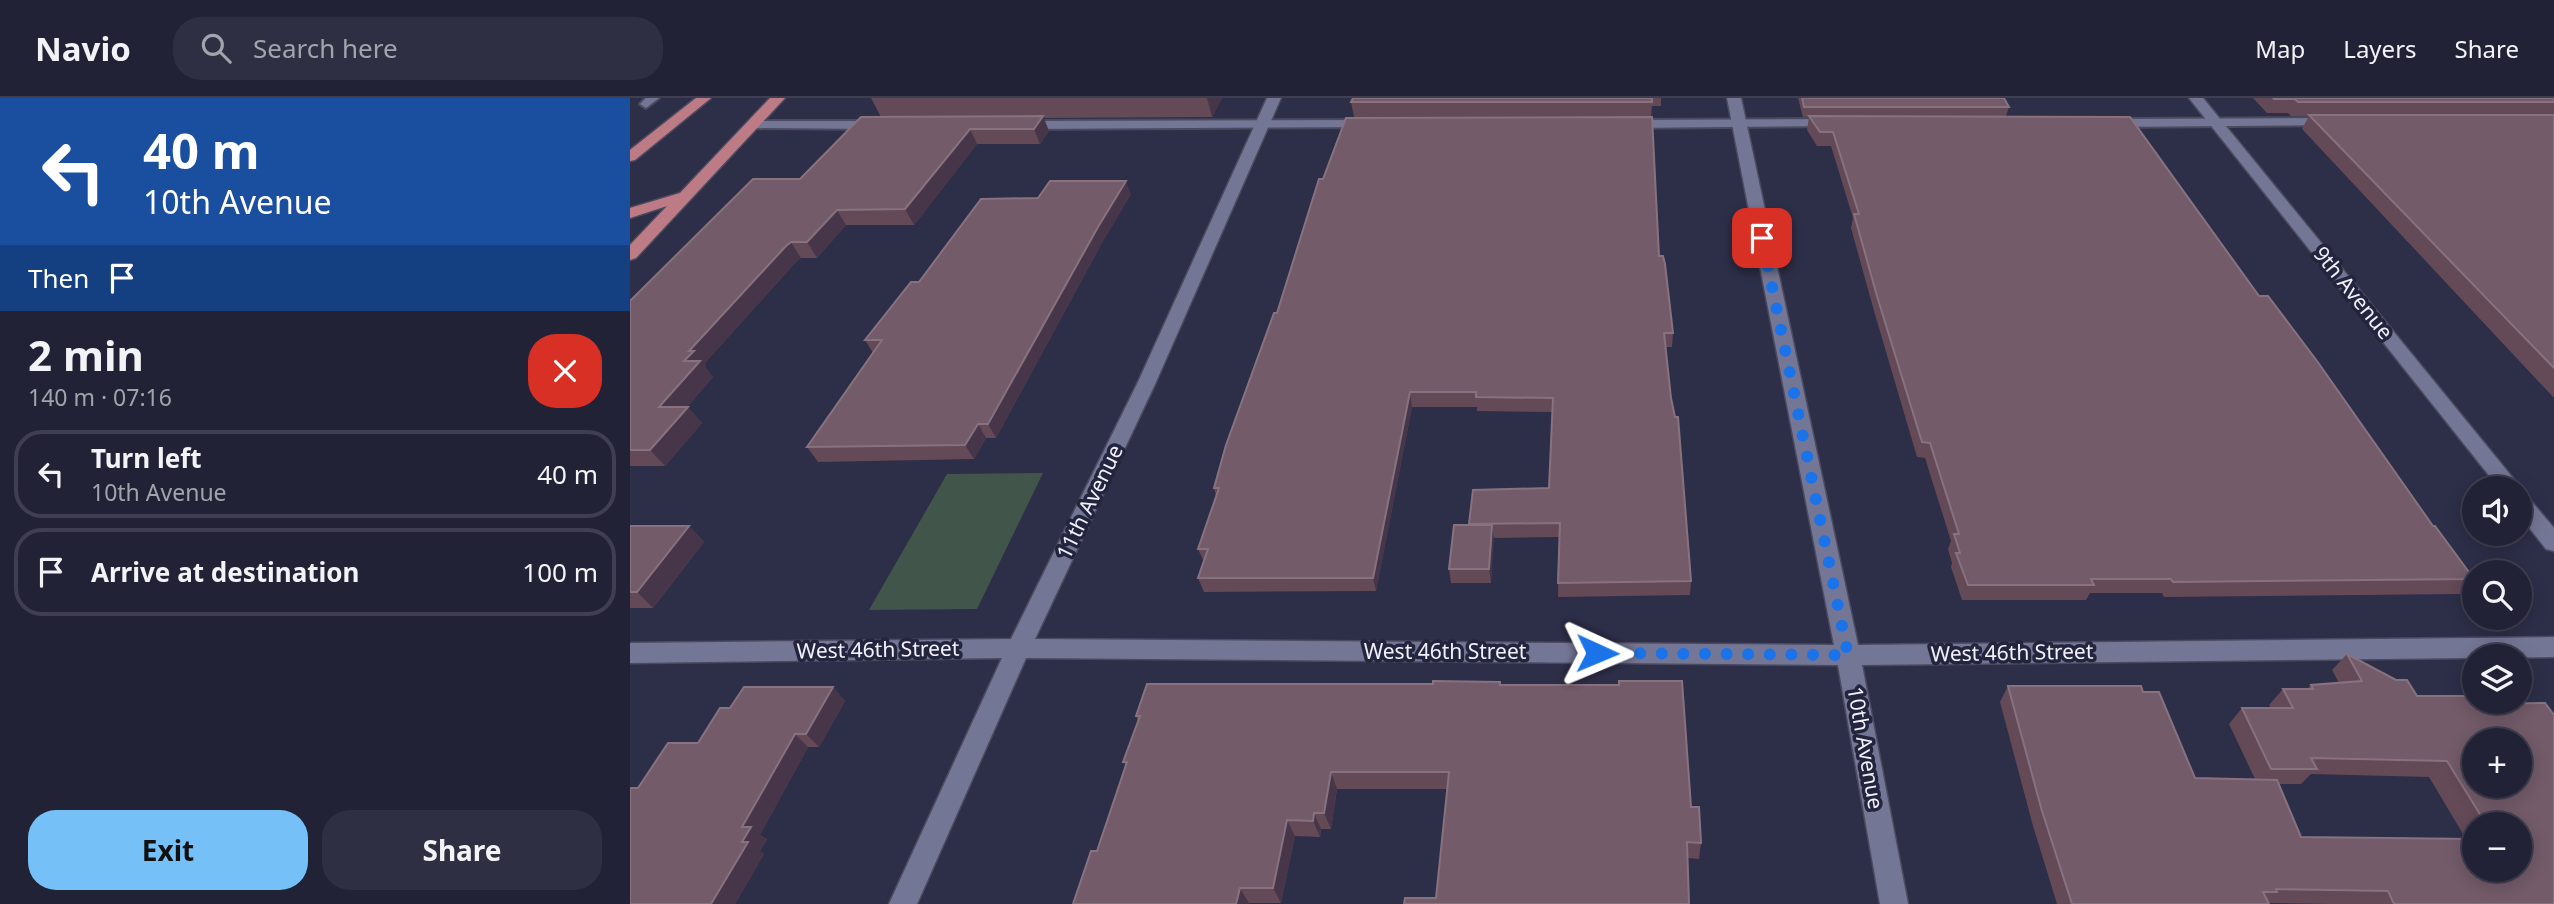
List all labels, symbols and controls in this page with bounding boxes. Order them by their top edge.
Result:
search box [173,17,663,80]
text: Navio [35,26,131,71]
icon: search [197,29,235,67]
text: Search here [253,30,398,66]
text: Map [2255,32,2305,65]
text: Layers [2343,32,2417,65]
text: Share [2455,32,2519,65]
text: 40 m [143,117,260,183]
icon: left [28,126,119,217]
text: 10th Avenue [143,180,332,223]
pin [1732,208,1792,268]
icon: arrive [1743,219,1781,257]
street label: 9th Avenue [2308,240,2400,345]
icon: arrive [103,259,141,297]
text: Then [28,260,89,296]
text: 2 min [28,326,144,383]
button: close [528,334,602,408]
text: 140 m · 07:16 [28,381,172,413]
text: Turn left [91,440,202,476]
street label: 11th Avenue [1049,440,1129,563]
icon: left [32,455,70,493]
text: 40 m [537,456,598,492]
text: 10th Avenue [91,476,227,508]
map controls [2462,476,2532,882]
button: sound [2462,476,2532,546]
icon: arrive [32,553,70,591]
text: Arrive at destination [91,554,360,590]
text: 100 m [522,554,598,590]
button: search [2462,560,2532,630]
position arrow [1560,616,1634,690]
street label: West 46th Street [796,634,960,664]
street label: West 46th Street [1364,637,1527,665]
street label: West 46th Street [1930,637,2094,667]
button: layers [2462,644,2532,714]
street label: 10th Avenue [1841,684,1891,811]
button: + [2462,728,2532,798]
button: Exit [28,810,308,890]
button: Share [322,810,602,890]
button: − [2462,812,2532,882]

